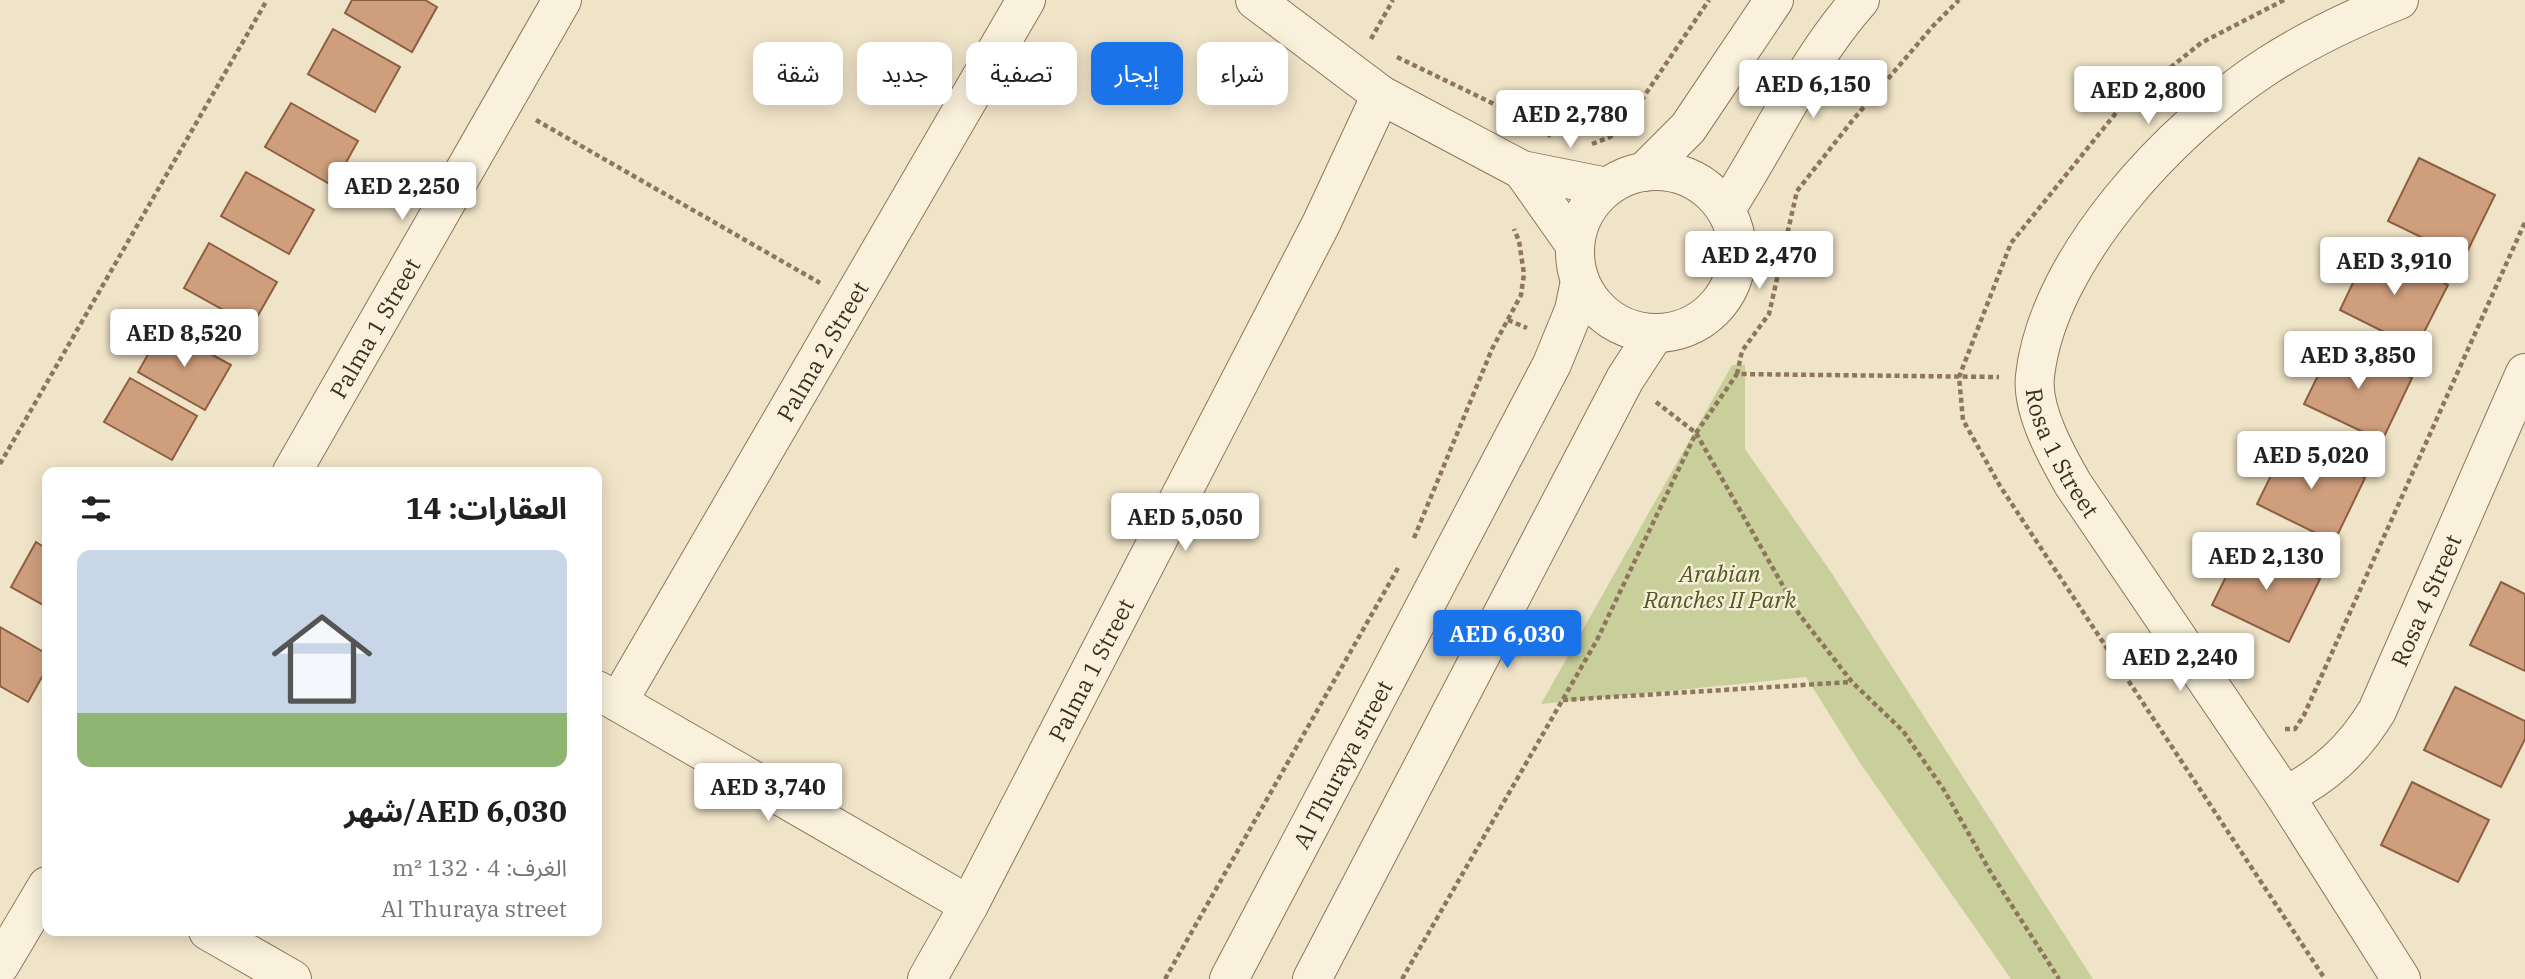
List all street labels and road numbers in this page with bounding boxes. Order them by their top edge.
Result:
street label: Palma 1 Street [322,252,426,404]
street label: Palma 2 Street [770,276,874,426]
street label: Rosa 1 Street [2020,386,2106,523]
street label: Rosa 4 Street [2384,530,2468,671]
street label: Palma 1 Street [1041,593,1140,746]
street label: Al Thuraya street [1285,675,1399,853]

